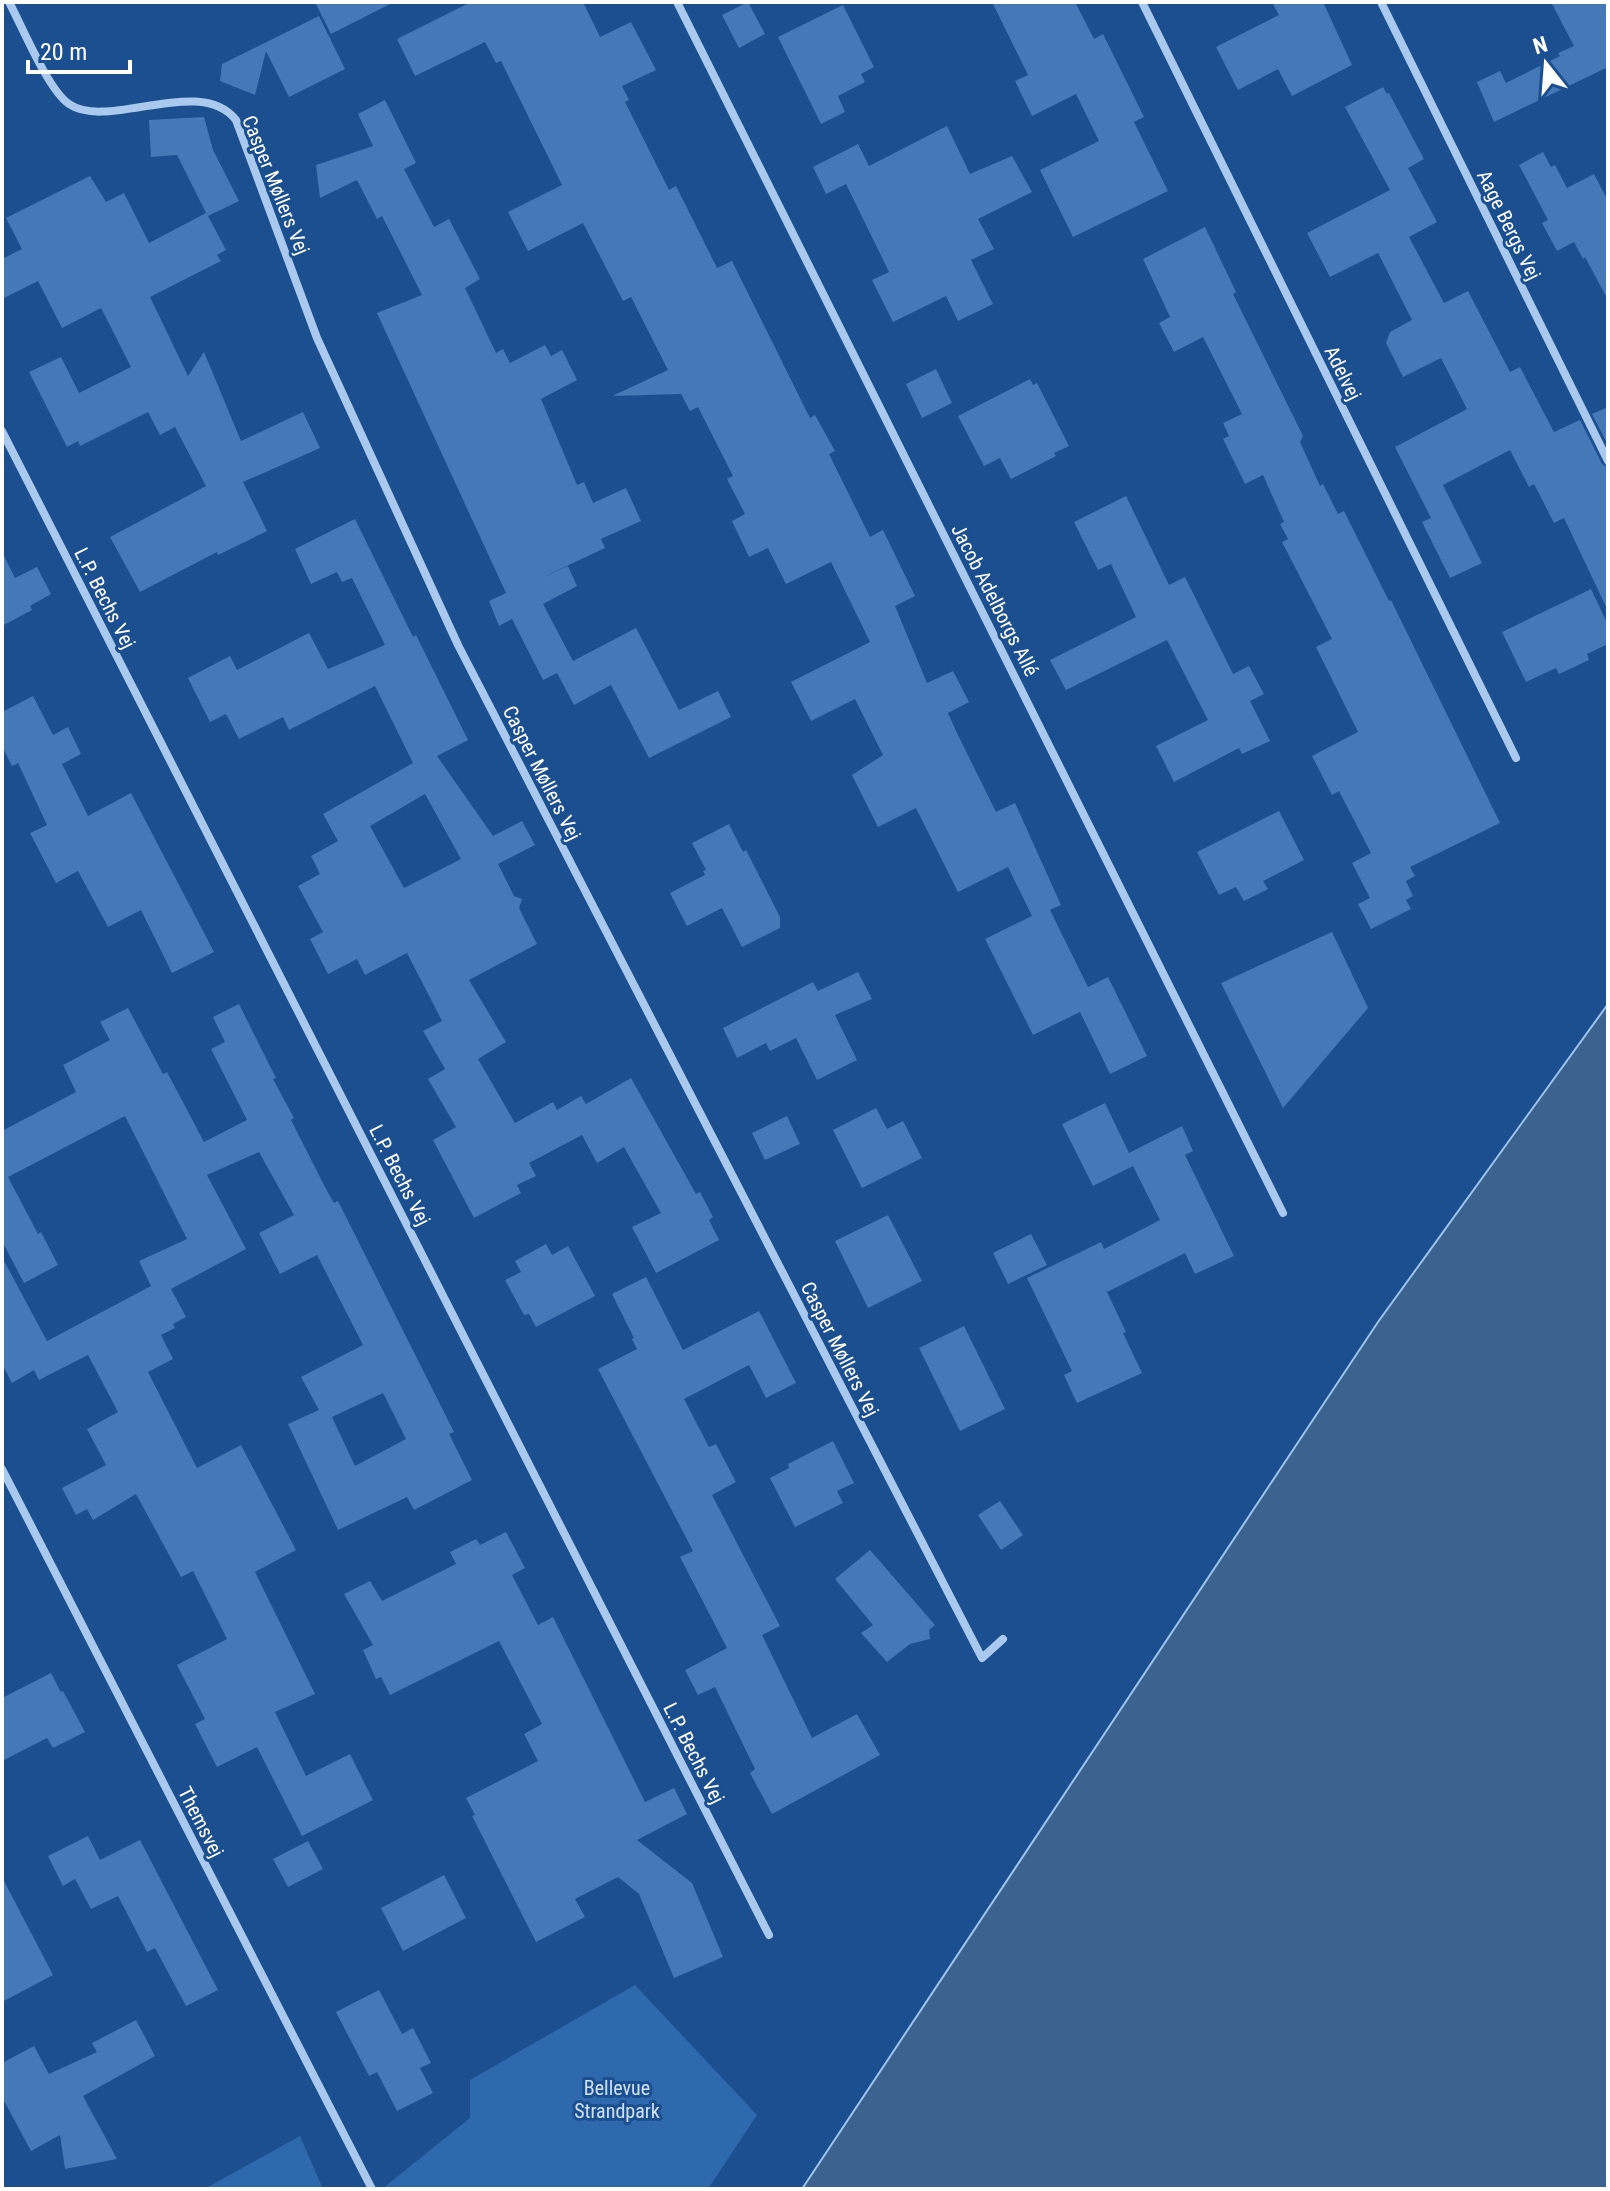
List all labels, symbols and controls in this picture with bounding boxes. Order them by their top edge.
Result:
scale bar [28,24,130,74]
north arrow [1506,24,1586,104]
text: N [1530,31,1550,59]
text: 20 m [40,38,87,66]
street label: Casper Møllers Vej [237,112,315,258]
street label: Aage Bergs Vej [1472,166,1546,284]
street label: Adelvej [1320,342,1366,404]
street label: Jacob Adelborgs Allé [946,520,1044,680]
street label: L.P. Bechs Vej [69,543,141,653]
street label: Casper Møllers Vej [498,702,586,844]
street label: L.P. Bechs Vej [364,1120,436,1230]
street label: Casper Møllers Vej [796,1278,884,1420]
street label: L.P. Bechs Vej [658,1698,730,1808]
street label: Themsvej [173,1783,229,1861]
park label: Bellevue Strandpark [574,2076,660,2123]

